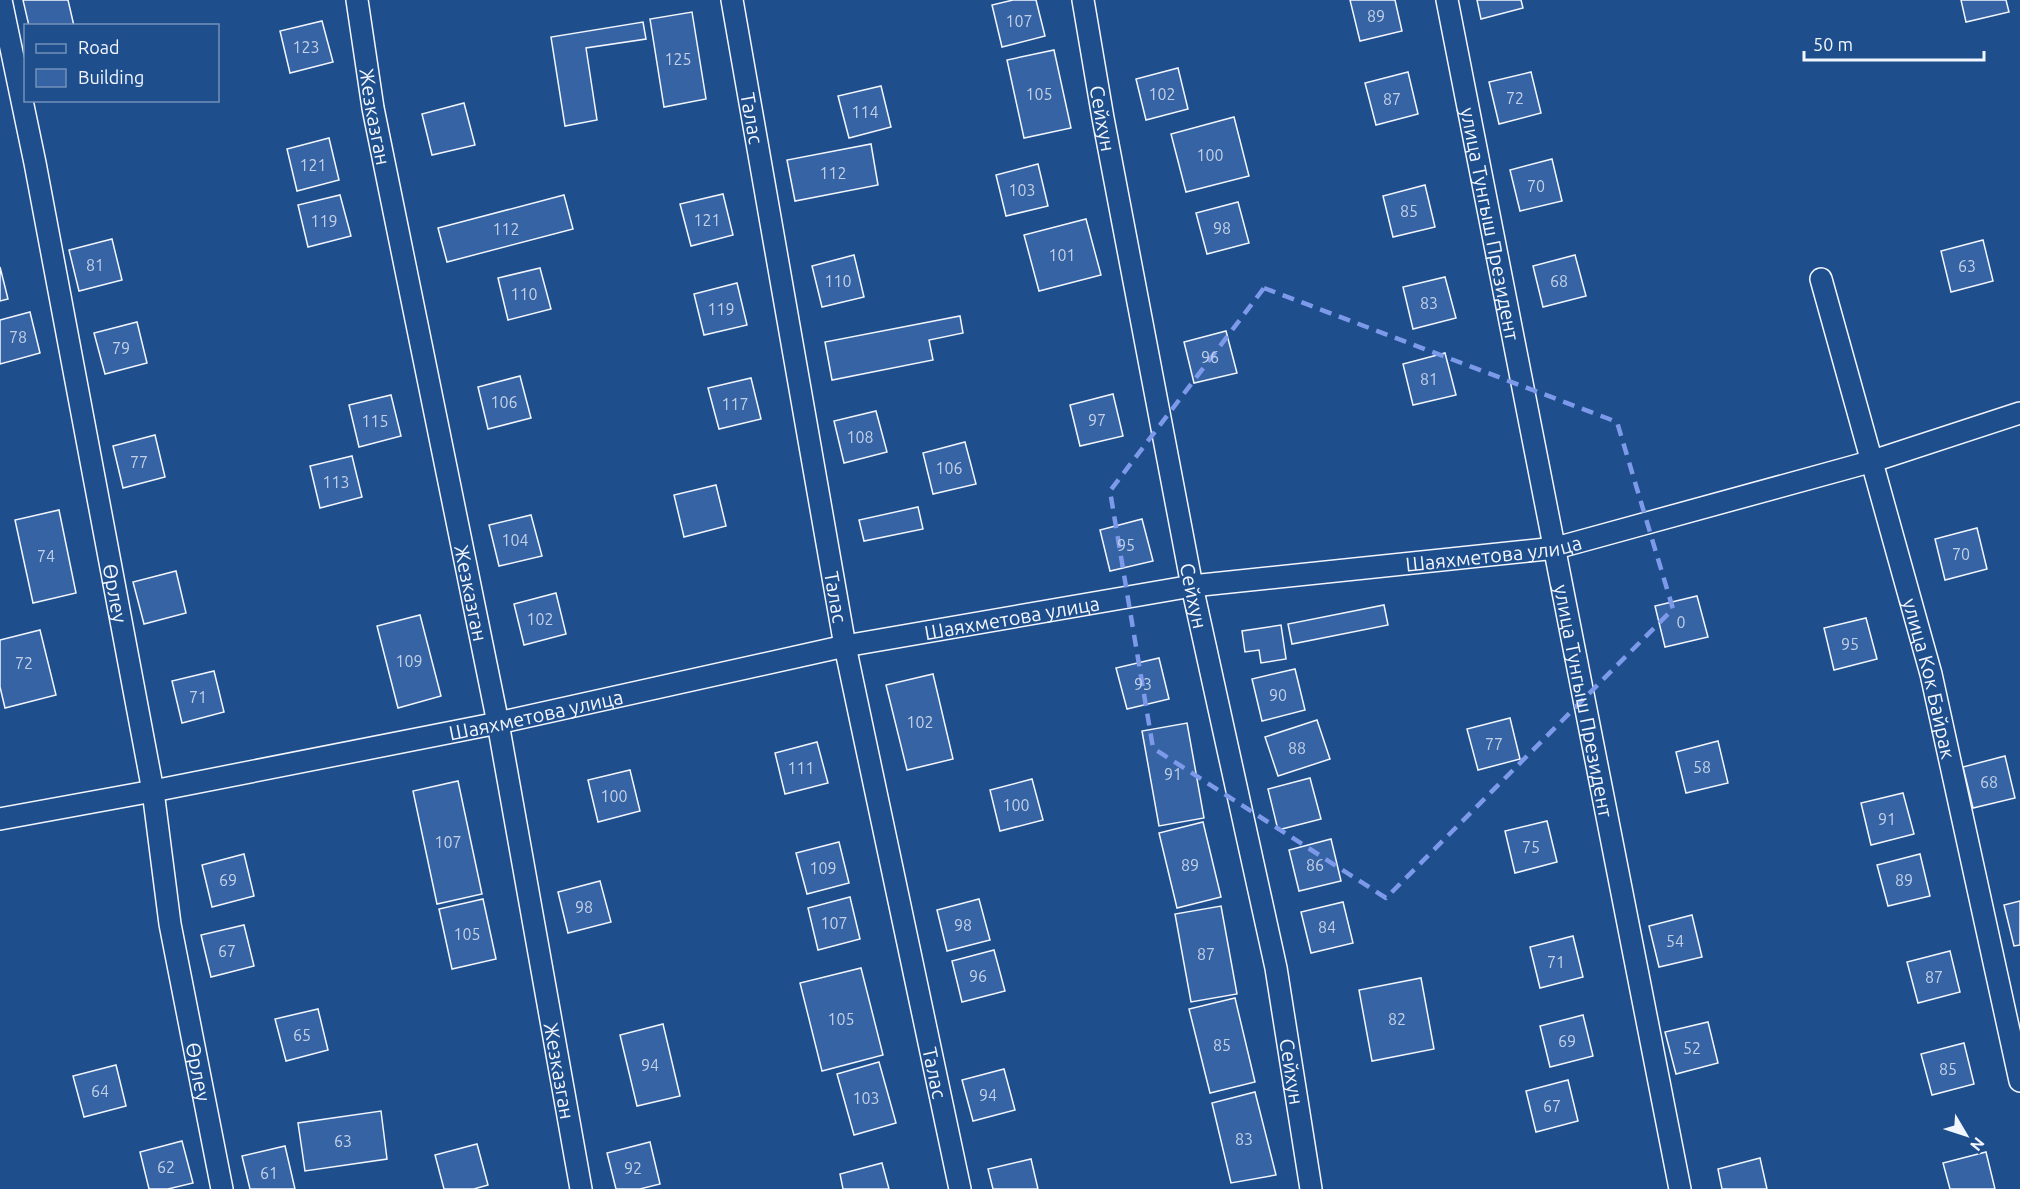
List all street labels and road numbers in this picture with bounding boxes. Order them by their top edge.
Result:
street label: Жезказган [356,67,396,167]
street label: Сейхун [1086,84,1121,153]
street label: Талас [737,91,768,146]
street label: улица Тунгыш Президент [1457,105,1525,342]
street label: Шаяхметова улица [1404,530,1584,575]
street label: Жезказган [451,543,493,643]
street label: Сейхун [1176,561,1213,631]
street label: Өрлеу [99,562,133,625]
street label: Талас [821,569,852,624]
street label: улица Тунгыш Президент [1550,582,1618,819]
street label: Шаяхметова улица [923,591,1101,644]
street label: улица Кок Байрак [1899,595,1961,761]
street label: Шаяхметова улица [447,684,625,744]
street label: Жезказган [540,1021,580,1121]
street label: Сейхун [1276,1037,1309,1106]
street label: Өрлеу [182,1040,216,1103]
street label: Талас [919,1045,952,1101]

